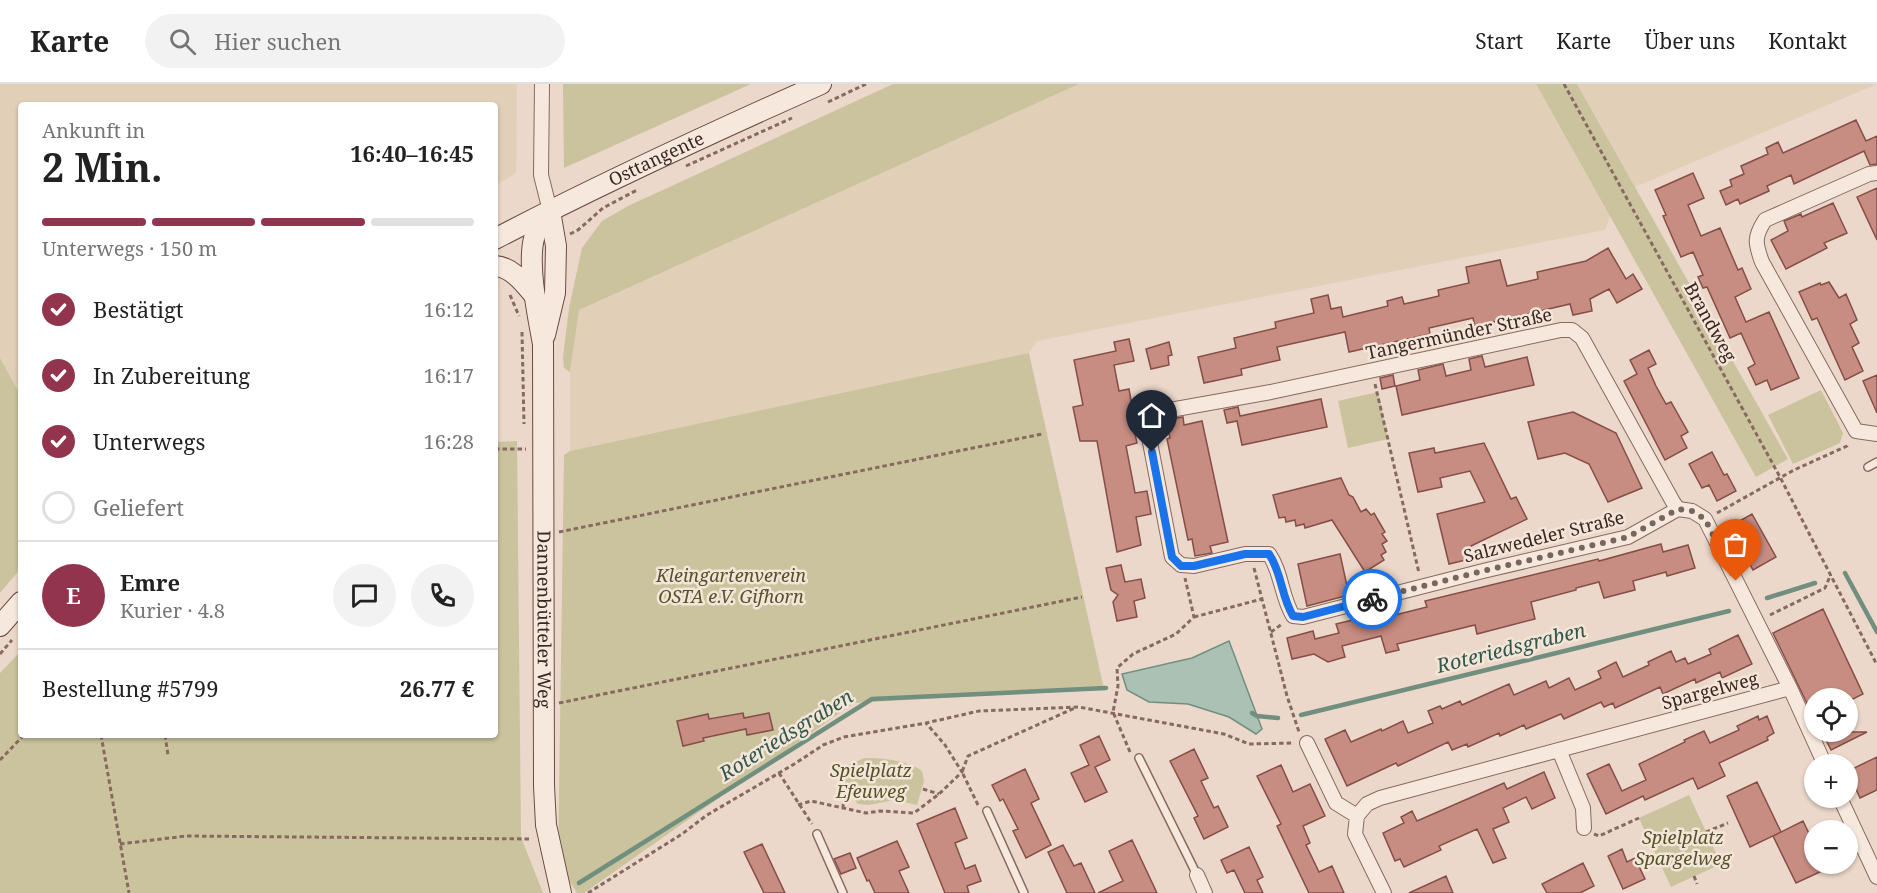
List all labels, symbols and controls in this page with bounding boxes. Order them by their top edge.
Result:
search box [145,14,565,68]
text: Karte [30,22,109,60]
icon: search [166,25,199,58]
text: Hier suchen [214,26,341,56]
text: Start [1475,27,1523,55]
text: Karte [1556,27,1611,55]
text: Über uns [1644,27,1735,55]
text: Kontakt [1768,27,1847,55]
text: Ankunft in [42,117,145,144]
street label: Osttangente [604,126,708,191]
text: 16:40–16:45 [350,138,474,168]
text: 2 Min. [42,140,163,193]
text: Unterwegs · 150 m [42,235,217,262]
street label: Brandweg [1679,277,1743,366]
icon: check [42,293,75,326]
text: Bestätigt [93,294,184,324]
text: 16:12 [424,296,474,323]
street label: Tangermünder Straße [1364,302,1554,364]
icon: check [42,359,75,392]
text: In Zubereitung [93,360,250,390]
text: 16:17 [424,362,474,389]
pin [1126,390,1177,452]
icon: home [1135,399,1168,432]
icon: check [42,425,75,458]
text: Unterwegs [93,426,205,456]
text: 16:28 [424,428,474,455]
text: Geliefert [93,492,184,522]
street label: Salzwedeler Straße [1461,504,1626,568]
pin [1710,519,1761,581]
icon: bag [1719,528,1752,561]
street label: Dannenbütteler Weg [532,530,557,709]
park label: Kleingartenverein OSTA e.V. Gifhorn [655,563,806,608]
button: chat [333,564,396,627]
button: phone [411,564,474,627]
text: Emre [120,567,180,597]
courier [1342,569,1402,629]
text: E [66,580,81,610]
icon: bike [1356,583,1389,616]
text: Kurier · 4.8 [120,597,225,624]
water label: Roteriedsgraben [1432,616,1588,679]
street label: Spargelweg [1659,666,1761,714]
text: Bestellung #5799 [42,673,218,703]
text: 26.77 € [400,673,474,703]
water label: Roteriedsgraben [713,683,858,787]
map controls [1804,688,1858,874]
button: locate [1804,688,1858,742]
button: + [1804,754,1858,808]
park label: Spielplatz Efeuweg [830,758,912,803]
button: − [1804,820,1858,874]
park label: Spielplatz Spargelweg [1635,825,1732,870]

